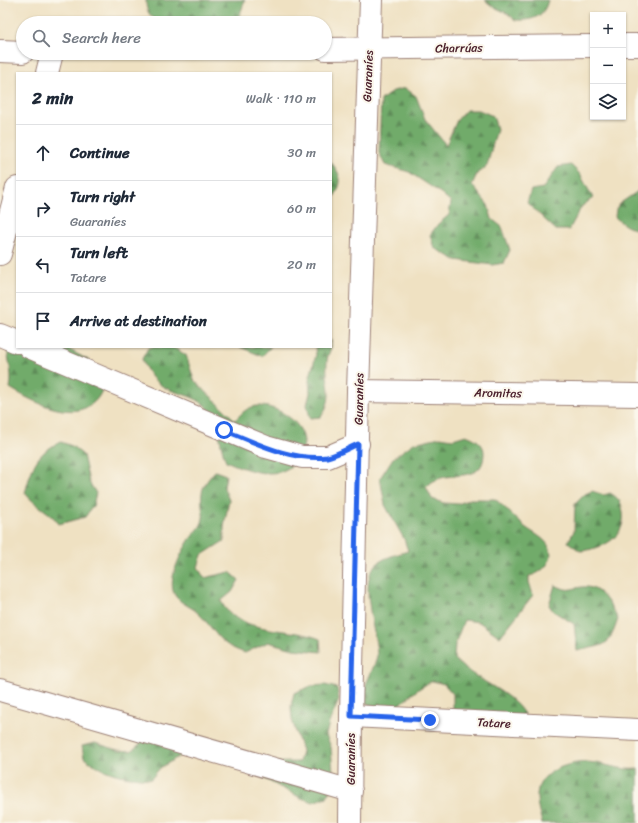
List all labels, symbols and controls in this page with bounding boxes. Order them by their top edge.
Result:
map controls [590,12,626,120]
button: + [590,12,626,48]
search box [16,16,332,60]
text: Search here [62,25,141,51]
icon: search [30,27,52,49]
street label: Charrúas [435,37,483,59]
button: − [590,48,626,84]
street label: Guaraníes [356,50,380,102]
text: 2 min [32,83,73,113]
button: layers [590,84,626,120]
text: Walk · 110 m [246,87,316,110]
text: Continue [70,140,130,166]
text: 30 m [287,141,316,164]
icon: ahead [32,142,54,164]
text: Turn right [70,184,135,210]
text: 60 m [287,197,316,220]
icon: right [32,198,54,220]
text: Guaraníes [70,210,126,233]
text: Turn left [70,240,128,266]
text: 20 m [287,253,316,276]
icon: left [32,254,54,276]
text: Tatare [70,266,106,289]
text: Arrive at destination [70,308,207,334]
icon: arrive [32,310,54,332]
street label: Guaraníes [348,373,370,425]
street label: Aromitas [473,382,523,404]
route start [215,421,233,439]
route end [421,711,439,729]
street label: Tatare [477,711,512,735]
street label: Guaraníes [340,733,362,785]

